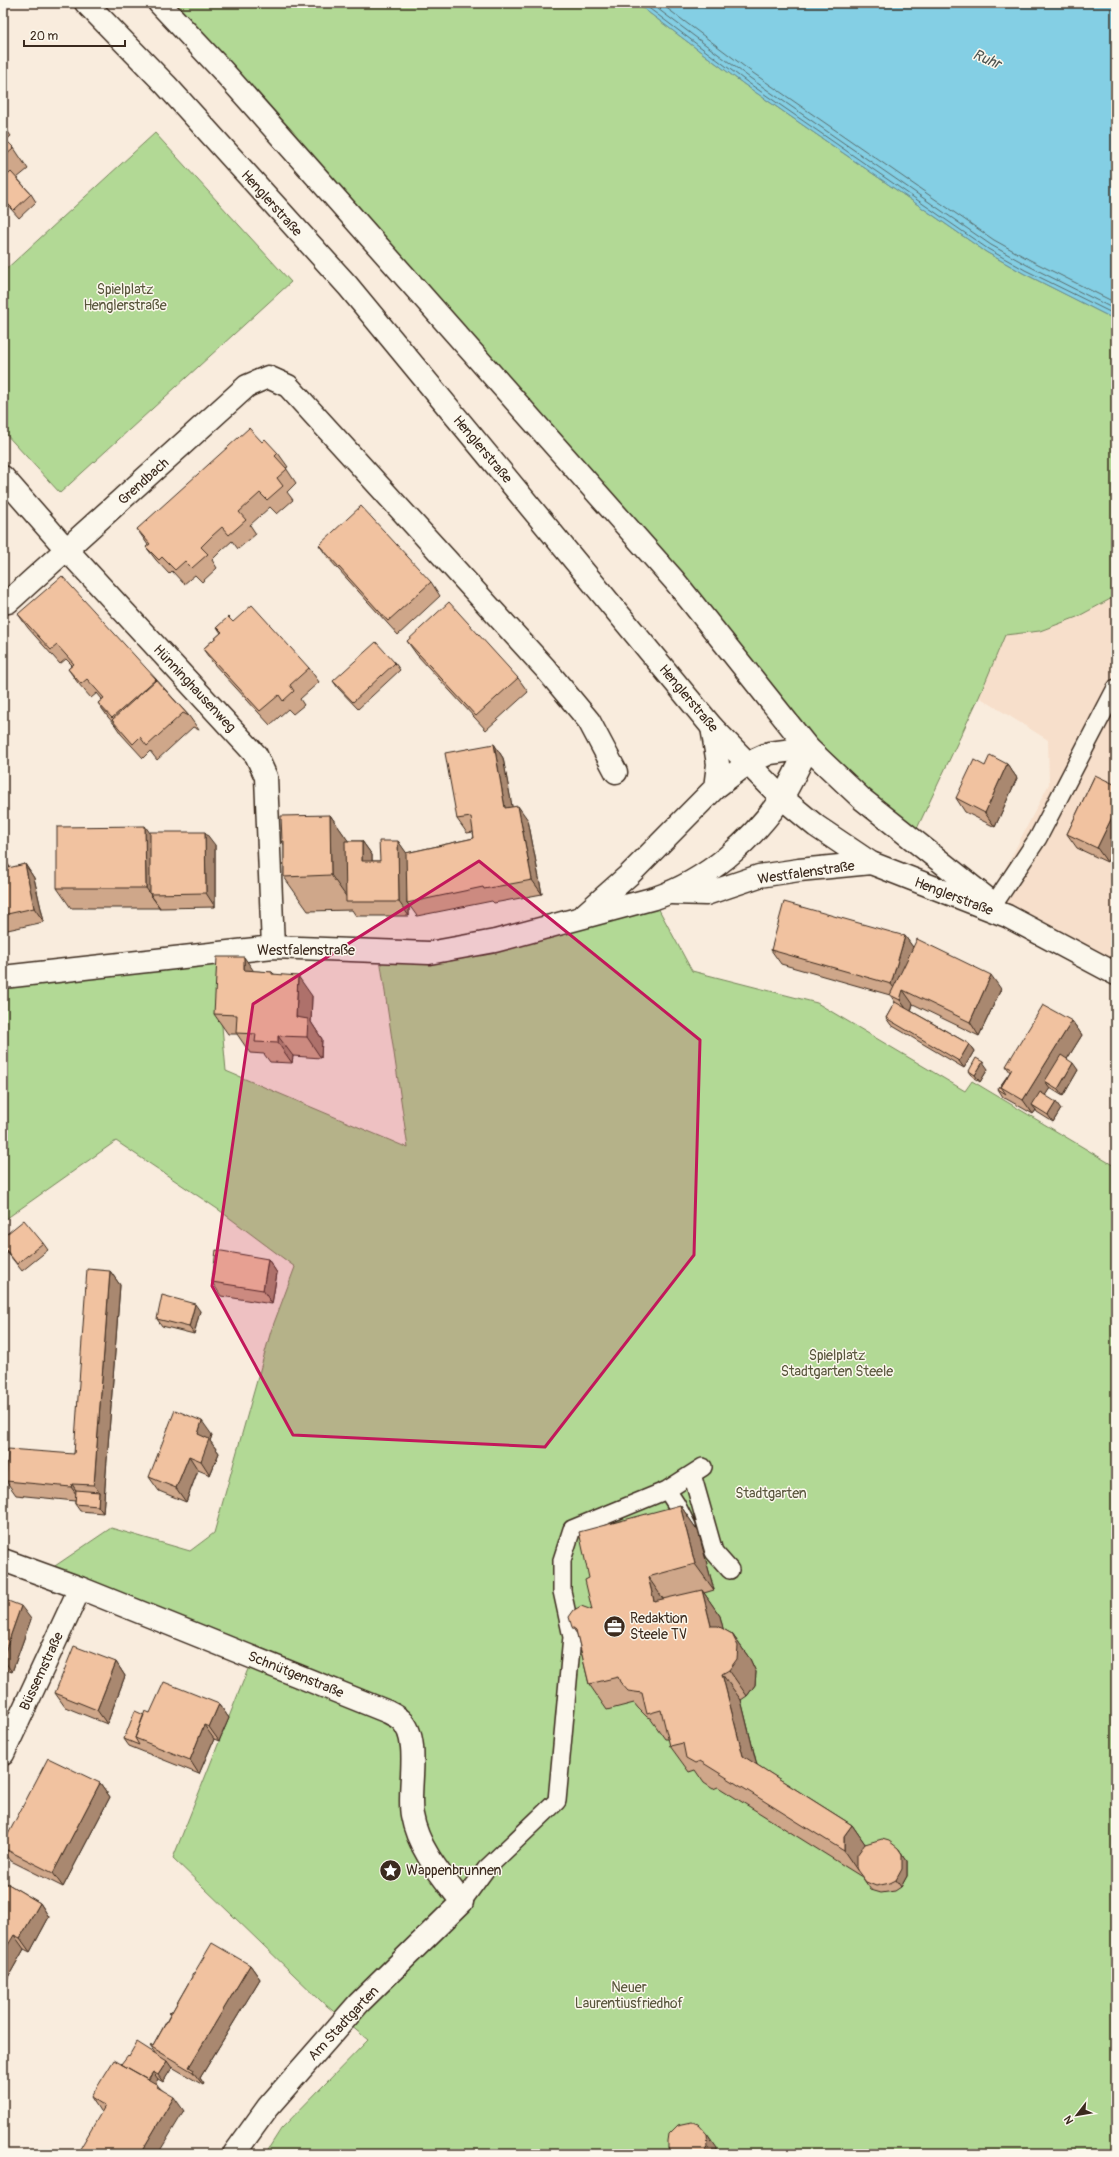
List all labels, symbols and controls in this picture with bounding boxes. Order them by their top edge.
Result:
scale bar [24,22,125,48]
text: 20 m [30,29,59,44]
water label: Ruhr [970,45,1005,74]
street label: Henglerstraße [238,167,306,240]
park label: Spielplatz Henglerstraße [83,281,167,314]
street label: Henglerstraße [449,412,516,487]
street label: Grendbach [114,454,172,509]
street label: Hünninghausenweg [150,641,240,736]
street label: Henglerstraße [655,661,722,736]
street label: Westfalenstraße [756,857,856,888]
street label: Henglerstraße [912,874,996,919]
street label: Westfalenstraße [257,942,355,959]
park label: Spielplatz Stadtgarten Steele [781,1347,893,1380]
park label: Stadtgarten [735,1485,807,1502]
place label: Redaktion Steele TV [630,1610,688,1643]
office icon: Redaktion Steele TV [601,1613,627,1639]
street label: Büssemstraße [16,1629,67,1713]
street label: Schnütgenstraße [245,1647,346,1701]
place icon: Wappenbrunnen [378,1857,404,1883]
place label: Wappenbrunnen [406,1862,502,1879]
park label: Neuer Laurentiusfriedhof [575,1979,684,2012]
street label: Am Stadtgarten [304,1982,382,2064]
north arrow [1057,2095,1097,2135]
text: N [1061,2113,1076,2126]

